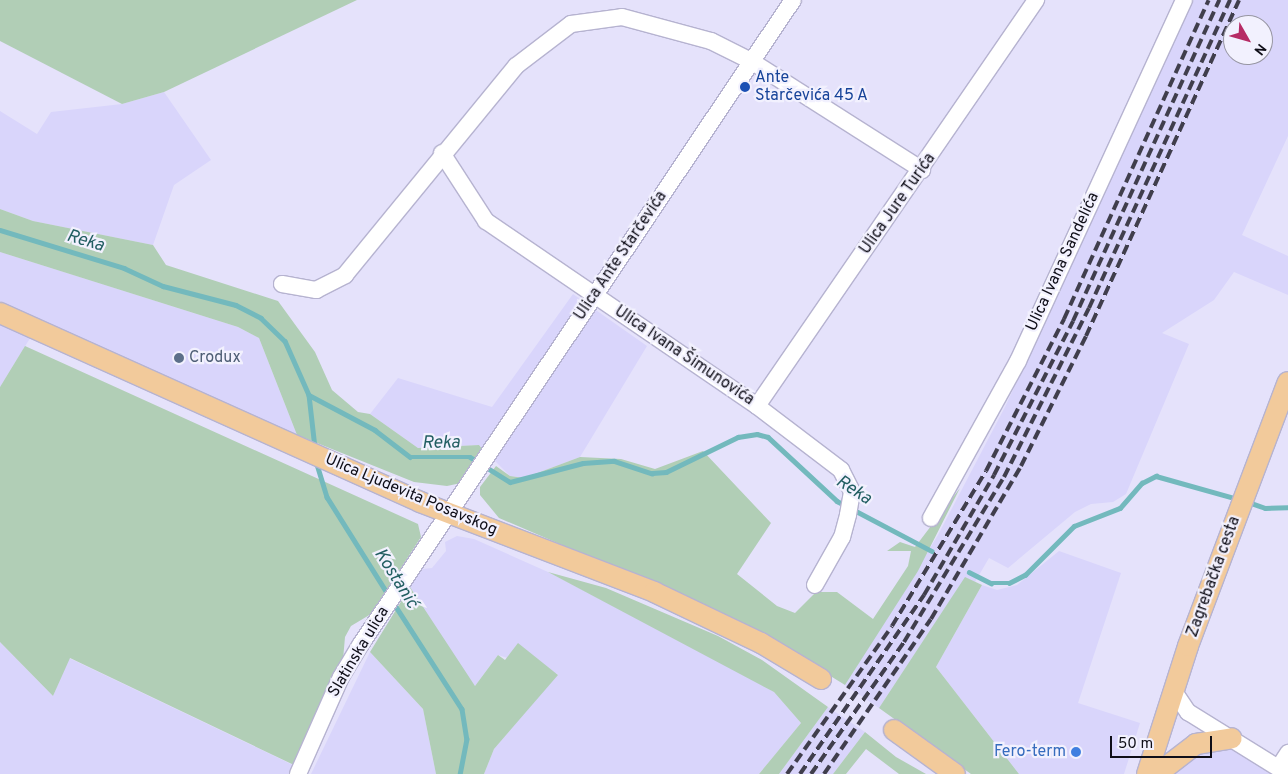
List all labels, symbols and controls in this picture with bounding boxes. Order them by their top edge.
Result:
north arrow [1223,15,1273,65]
text: N [1250,40,1269,58]
place label: Ante Starčevića 45 A [755,68,868,106]
marker: Ante Starčevića 45 A [739,81,751,93]
street label: Ulica Jure Turića [856,150,940,258]
street label: Ulica Ante Starčevića [570,187,672,325]
street label: Ulica Ivana Sandelića [1022,189,1104,335]
water label: Reka [64,226,106,258]
street label: Ulica Ivana Šimunovića [610,302,758,410]
place label: Crodux [189,348,241,368]
marker: Crodux [173,352,185,364]
water label: Reka [422,433,460,455]
street label: Ulica Ljudevita Posavskog [322,450,500,540]
water label: Reka [831,472,875,510]
street label: Zagrebačka cesta [1183,514,1245,640]
water label: Kostanić [368,545,422,613]
street label: Slatinska ulica [324,603,394,701]
scale bar [1113,726,1216,758]
text: 50 m [1118,735,1153,754]
place label: Fero-term [994,742,1066,762]
marker: Fero-term [1070,746,1082,758]

